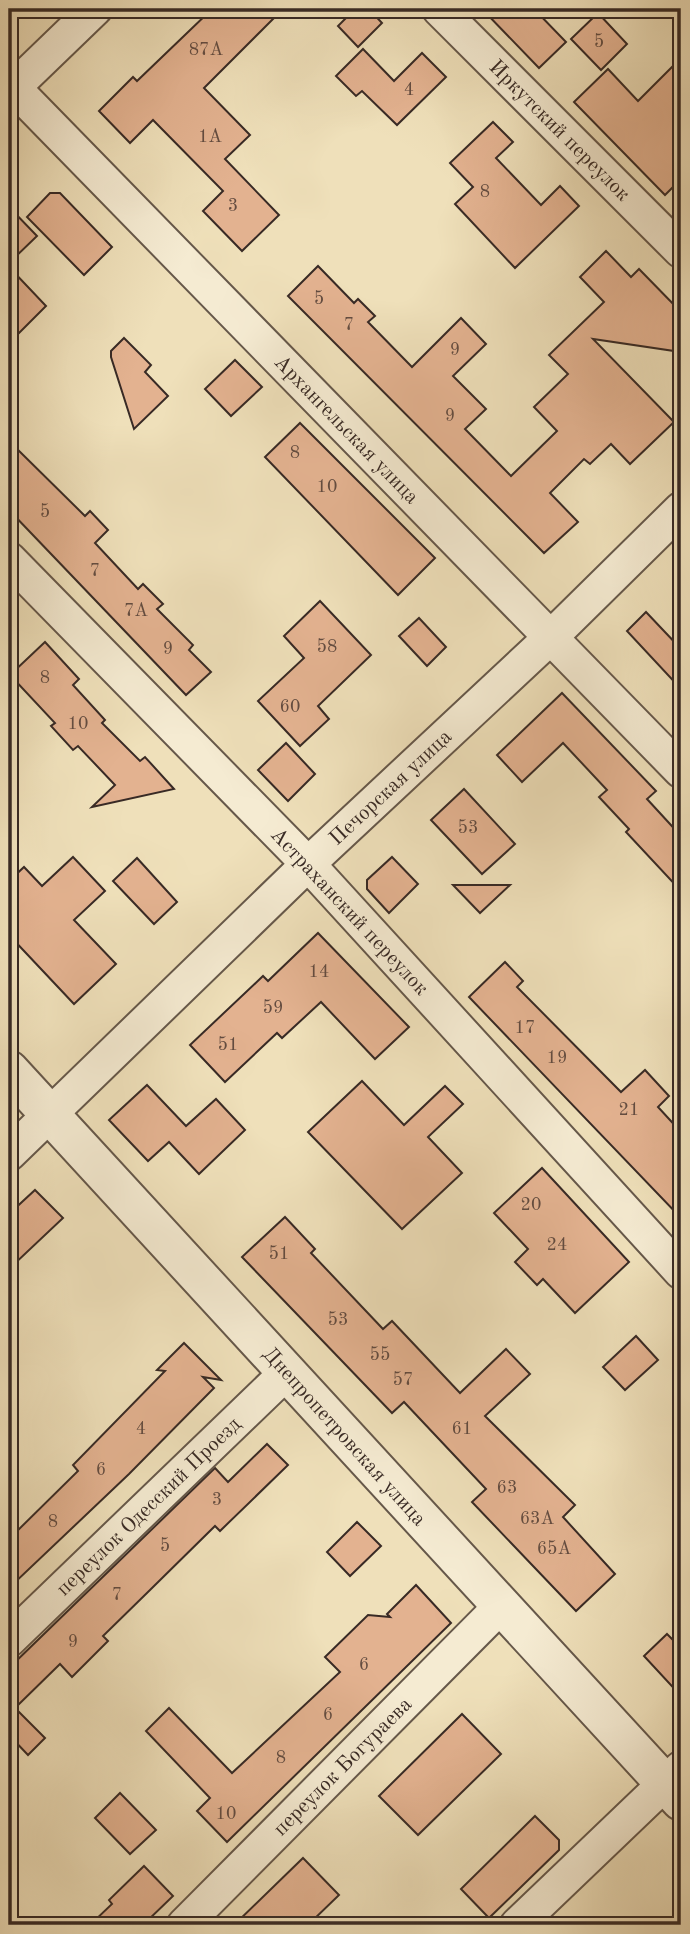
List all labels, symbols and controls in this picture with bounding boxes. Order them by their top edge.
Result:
house number: 5 [594,33,604,51]
house number: 87А [189,41,224,59]
street label: Иркутский переулок [484,56,634,206]
house number: 4 [404,81,414,99]
house number: 1А [198,128,222,146]
house number: 8 [480,183,490,201]
house number: 3 [228,197,238,215]
house number: 5 [314,290,324,308]
house number: 7 [344,316,354,334]
house number: 9 [450,341,460,359]
street label: Архангельская улица [270,352,422,509]
house number: 9 [445,407,455,425]
house number: 8 [290,444,300,462]
house number: 10 [317,478,337,496]
house number: 5 [40,503,50,521]
house number: 7 [90,562,100,580]
house number: 7А [124,602,148,620]
house number: 58 [317,638,337,656]
house number: 9 [163,640,173,658]
house number: 8 [40,669,50,687]
house number: 60 [280,698,300,716]
house number: 10 [68,715,88,733]
street label: Печорская улица [326,726,456,850]
house number: 53 [458,819,478,837]
street label: Астраханский переулок [266,824,432,1000]
house number: 14 [309,963,329,981]
house number: 59 [263,999,283,1017]
house number: 17 [515,1019,535,1037]
house number: 51 [218,1036,238,1054]
house number: 19 [547,1049,567,1067]
house number: 21 [619,1101,639,1119]
house number: 20 [521,1196,541,1214]
house number: 24 [547,1236,567,1254]
house number: 51 [269,1245,289,1263]
house number: 53 [328,1311,348,1329]
street label: Днепропетровская улица [258,1344,429,1530]
house number: 55 [370,1346,390,1364]
house number: 57 [393,1371,413,1389]
street label: переулок Одесский Проезд [53,1413,246,1600]
house number: 4 [136,1420,146,1438]
house number: 61 [452,1420,472,1438]
house number: 6 [96,1461,106,1479]
house number: 63 [497,1479,517,1497]
house number: 3 [212,1491,222,1509]
house number: 63А [520,1510,555,1528]
house number: 8 [48,1513,58,1531]
house number: 5 [160,1537,170,1555]
house number: 65А [537,1540,572,1558]
house number: 7 [112,1586,122,1604]
house number: 9 [68,1633,78,1651]
house number: 6 [359,1656,369,1674]
street label: переулок Богураева [270,1694,416,1840]
house number: 6 [323,1706,333,1724]
house number: 8 [276,1749,286,1767]
house number: 10 [216,1805,236,1823]

